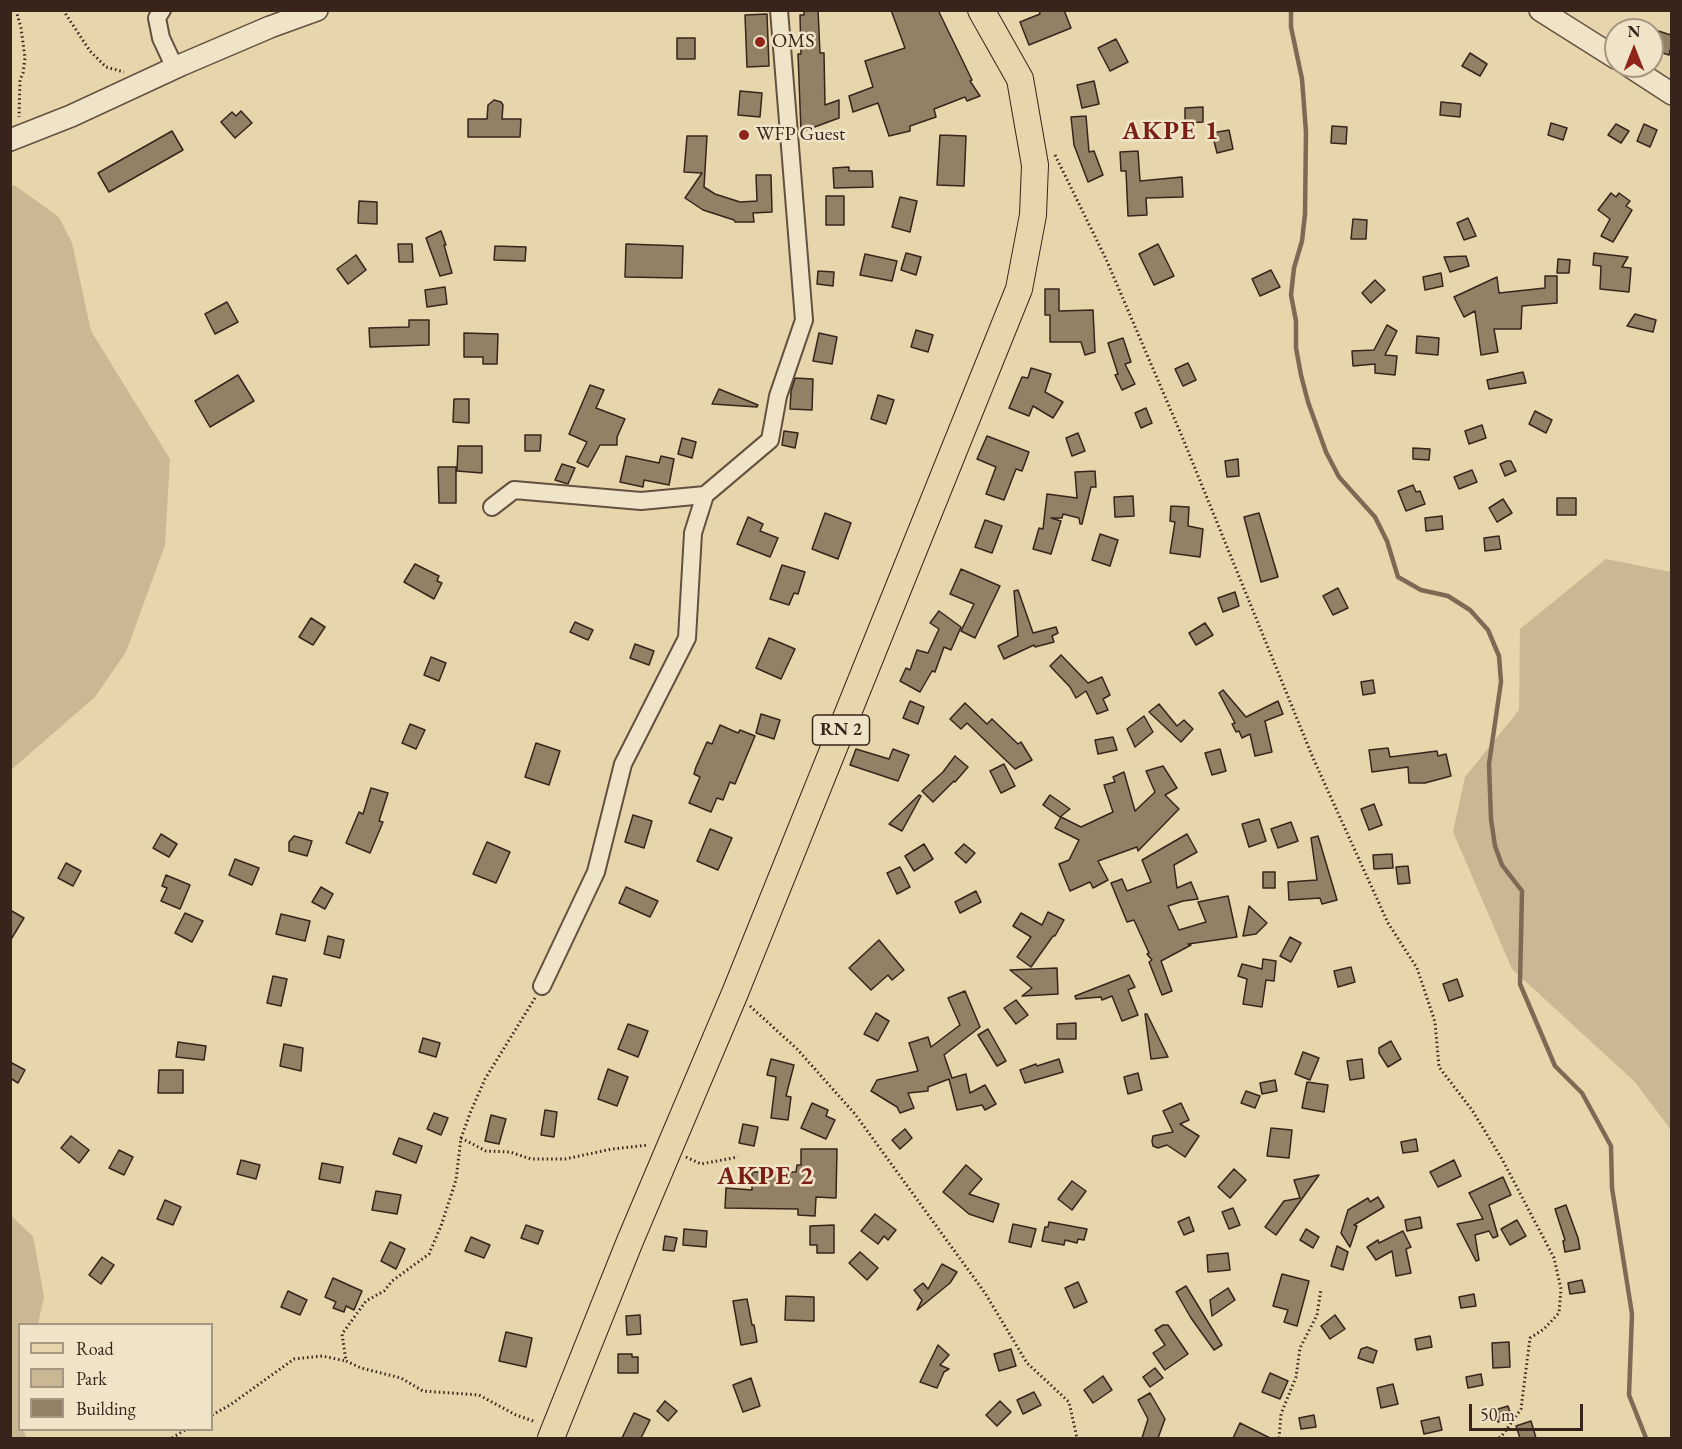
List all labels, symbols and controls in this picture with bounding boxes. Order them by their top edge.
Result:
north arrow [1604,18,1664,78]
text: N [1628,21,1640,42]
place label: OMS [772,30,815,54]
marker: OMS [753,35,767,49]
district label: AKPE 1 [1122,116,1220,148]
place label: WFP Guest [756,123,845,147]
marker: WFP Guest [737,128,751,142]
road number: RN 2 [812,715,870,745]
district label: AKPE 2 [717,1161,815,1193]
legend [18,1323,213,1431]
text: Road [76,1337,114,1360]
text: Park [76,1367,107,1390]
scale bar [1472,1392,1586,1430]
text: Building [76,1397,136,1420]
text: 50 m [1480,1403,1515,1426]

